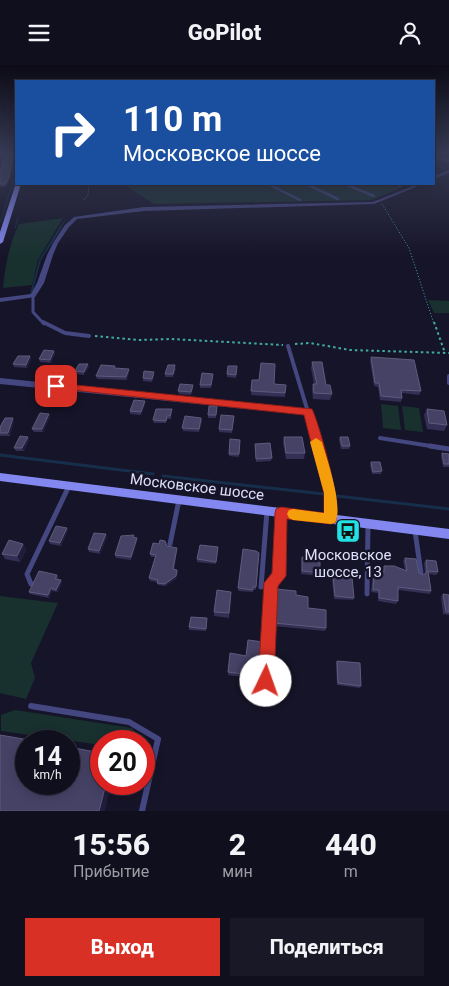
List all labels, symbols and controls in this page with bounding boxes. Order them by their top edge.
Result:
icon: menu [25,19,53,47]
icon: person [396,19,424,47]
text: GoPilot [188,20,261,45]
text: 110 m [123,99,222,140]
icon: right [40,100,105,165]
text: Московское шоссе [123,141,321,166]
pin [35,365,77,407]
icon: arrive [42,372,70,400]
street label: Московское шоссе [129,470,265,504]
bus stop icon: Московское шоссе, 13 [335,518,361,544]
place label: Московское шоссе, 13 [305,546,391,581]
position arrow [239,654,291,706]
speed limit sign: 20 [90,730,155,795]
text: 14 [33,742,62,771]
text: km/h [33,768,62,782]
text: 15:56 [72,827,150,862]
text: 2 [229,827,246,862]
text: 440 [325,827,377,862]
text: Прибытие [73,862,149,881]
text: мин [222,862,253,881]
text: m [344,862,358,881]
button: Выход [25,918,220,976]
button: Поделиться [230,918,424,976]

